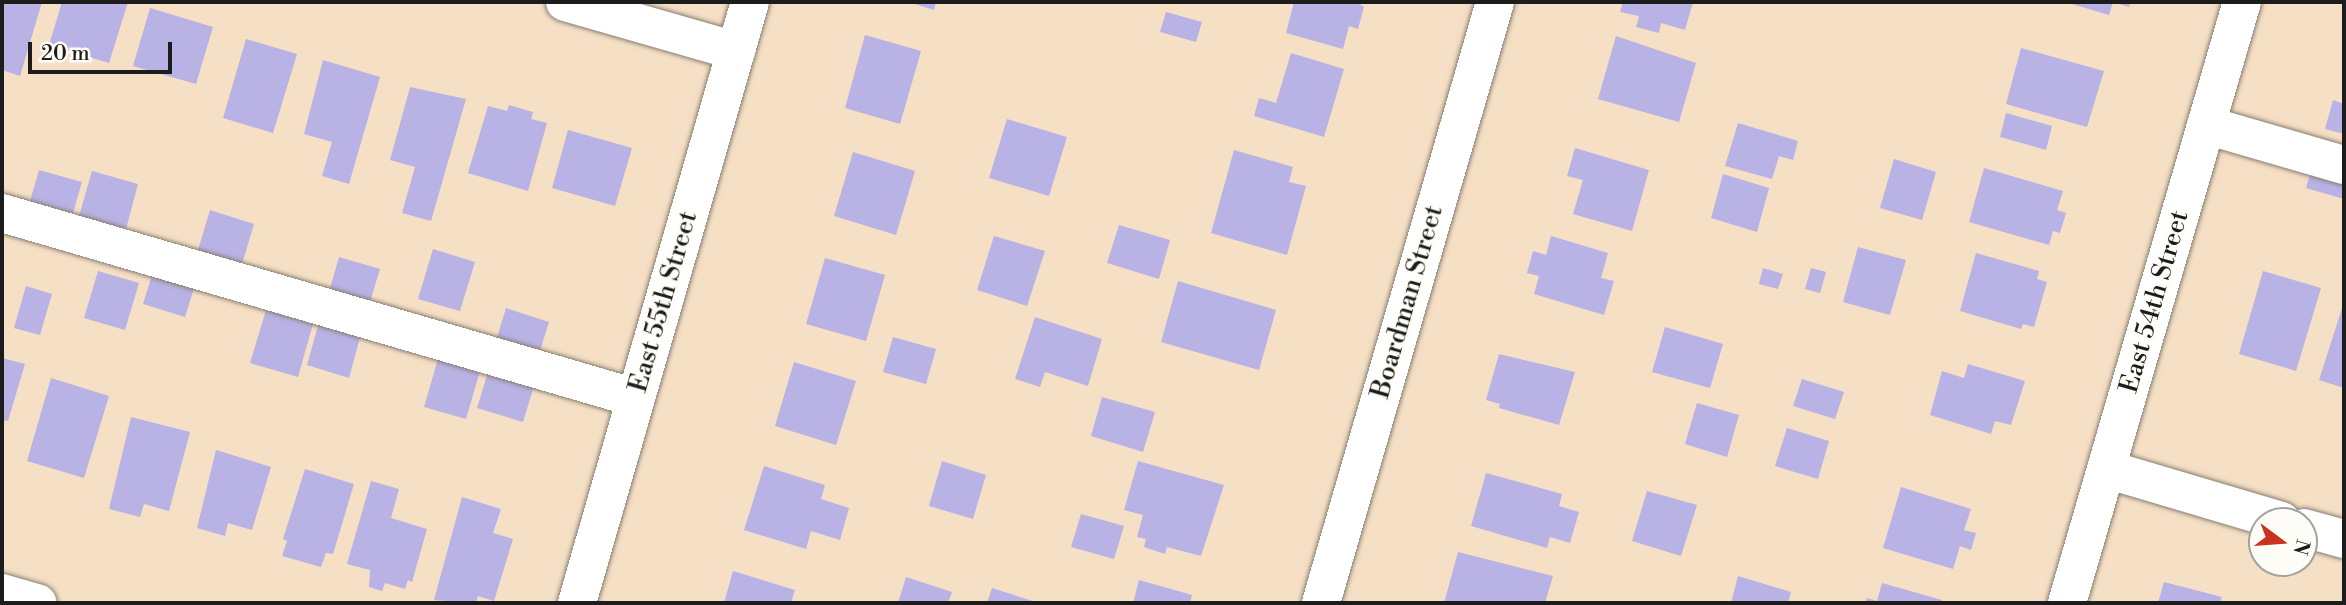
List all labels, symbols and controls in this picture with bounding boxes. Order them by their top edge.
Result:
scale bar [32,28,175,72]
text: 20 m [41,41,90,67]
street label: Boardman Street [1366,202,1450,402]
street label: East 54th Street [2114,207,2196,397]
street label: East 55th Street [623,208,705,396]
north arrow [2248,507,2318,577]
text: N [2288,537,2315,558]

